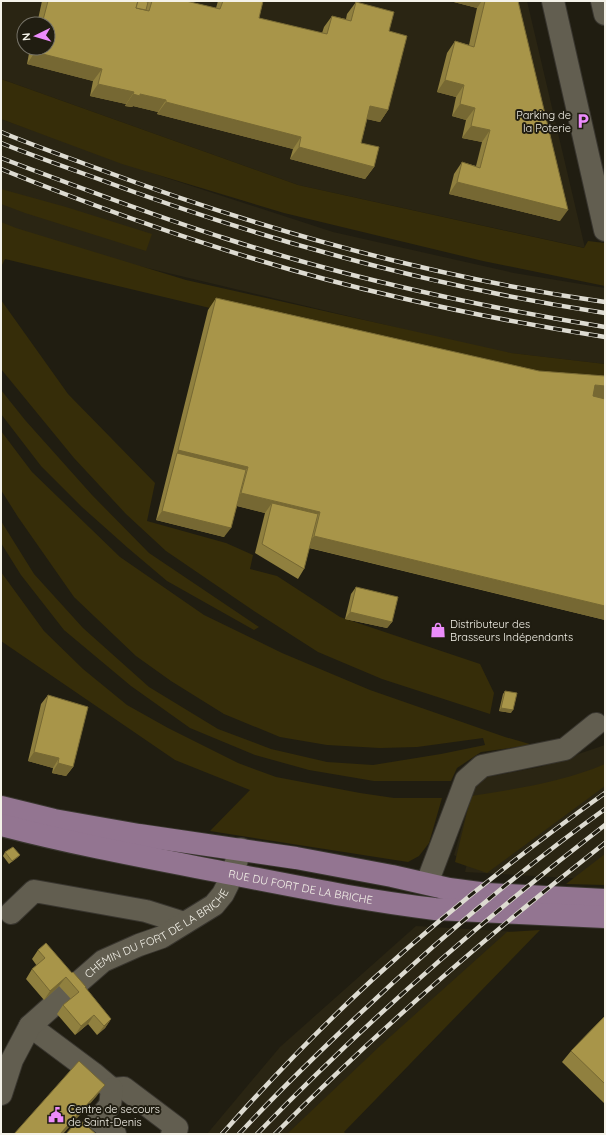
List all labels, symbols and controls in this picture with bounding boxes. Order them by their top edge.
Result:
north arrow [16,16,56,56]
text: N [19,32,33,42]
place label: Parking de la Poterie [516,108,571,135]
parking icon: Parking de la Poterie [574,112,592,130]
place label: Distributeur des Brasseurs Indépendants [450,617,573,644]
shop icon: Distributeur des Brasseurs Indépendants [429,621,447,639]
street label: RUE DU FORT DE LA BRICHE [227,866,374,907]
street label: CHEMIN DU FORT DE LA BRICHE [82,886,232,981]
place label: Centre de secours de Saint-Denis [68,1102,160,1129]
public building icon: Centre de secours de Saint-Denis [47,1106,65,1124]

